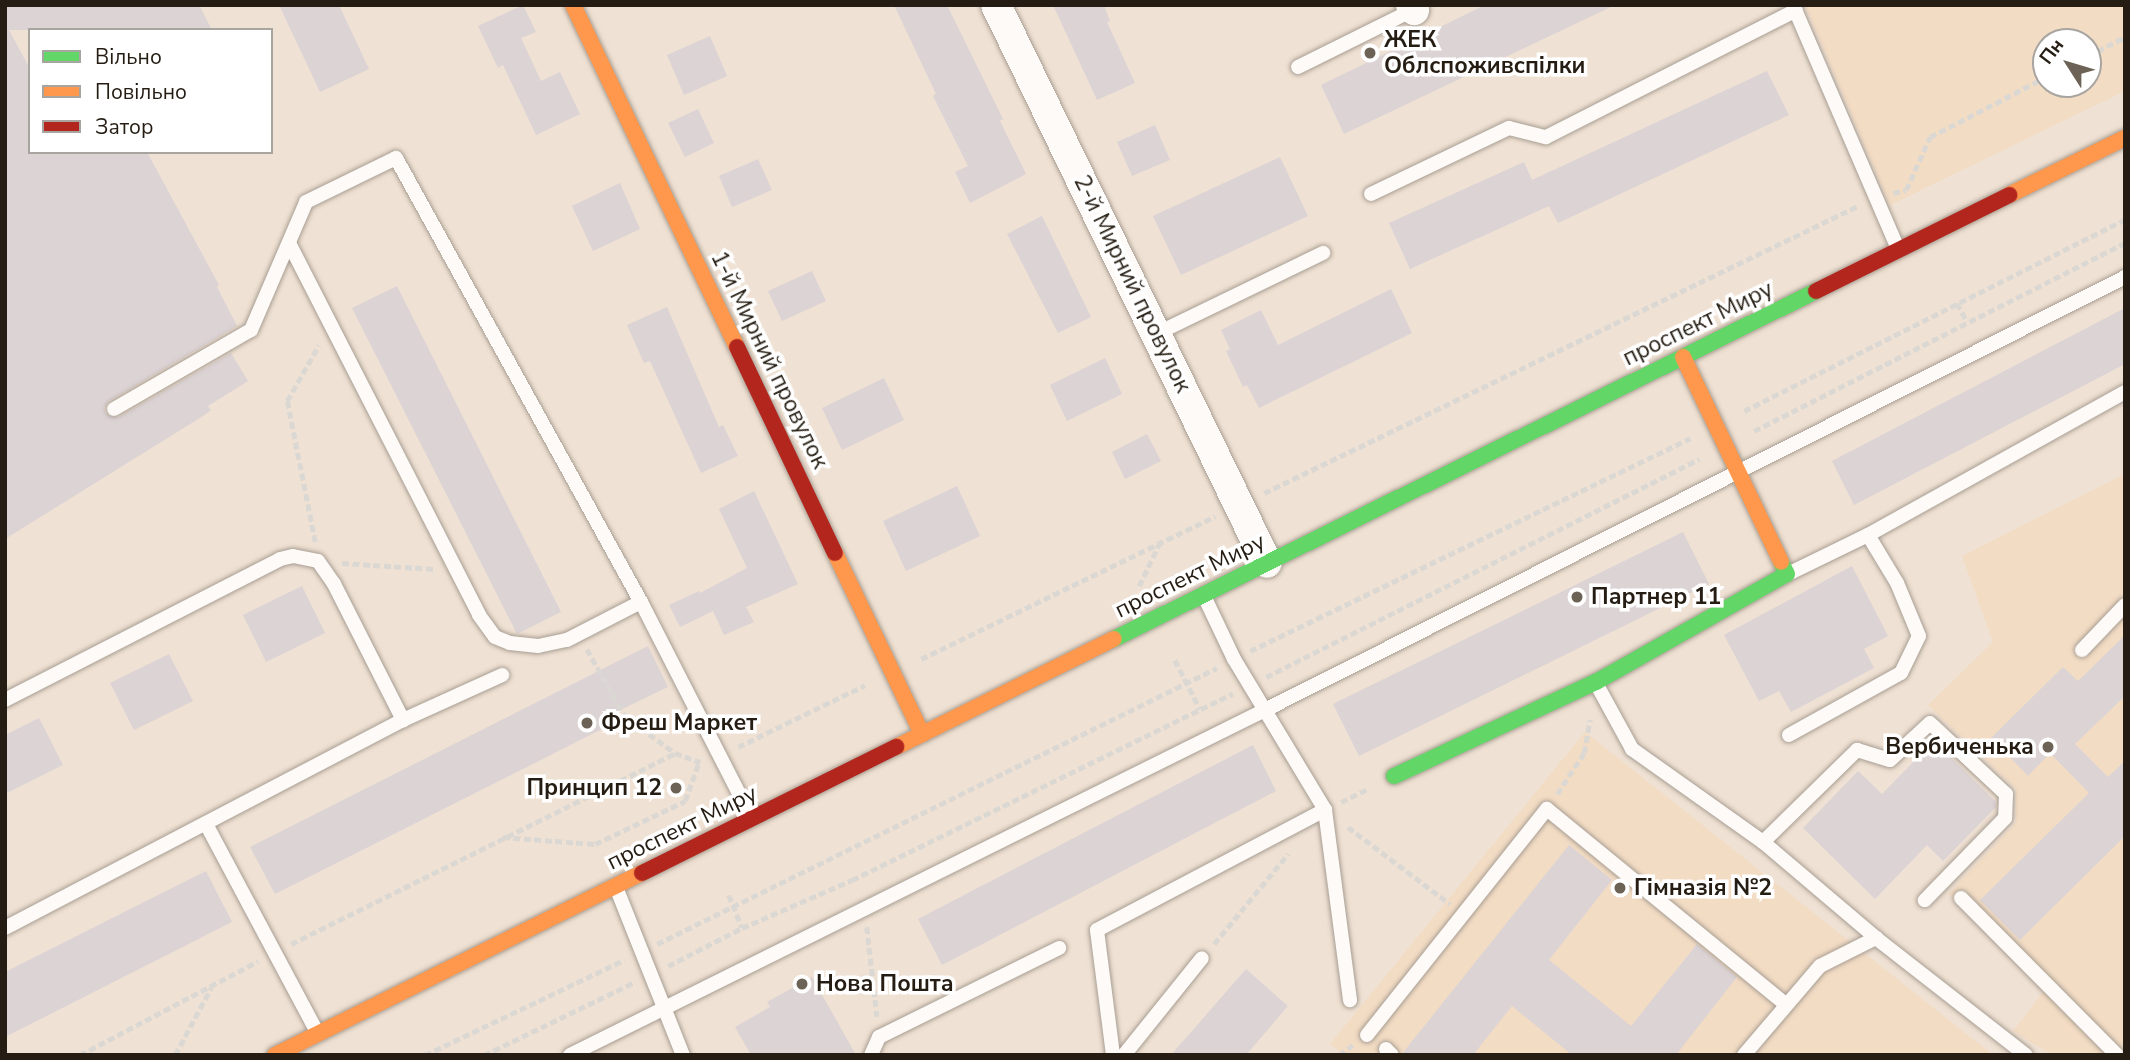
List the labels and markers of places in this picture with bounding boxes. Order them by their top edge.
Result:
place label: ЖЕК Облспоживспілки [1384,26,1586,80]
marker: ЖЕК Облспоживспілки [1362,45,1378,61]
place label: Партнер 11 [1591,583,1721,611]
marker: Партнер 11 [1569,589,1585,605]
place label: Фреш Маркет [601,709,757,737]
marker: Фреш Маркет [579,715,595,731]
place label: Вербиченька [1885,733,2034,761]
marker: Вербиченька [2040,739,2056,755]
place label: Принцип 12 [526,774,662,802]
marker: Принцип 12 [668,780,684,796]
place label: Гімназія №2 [1634,874,1772,902]
marker: Гімназія №2 [1612,880,1628,896]
place label: Нова Пошта [816,970,954,998]
marker: Нова Пошта [794,976,810,992]

